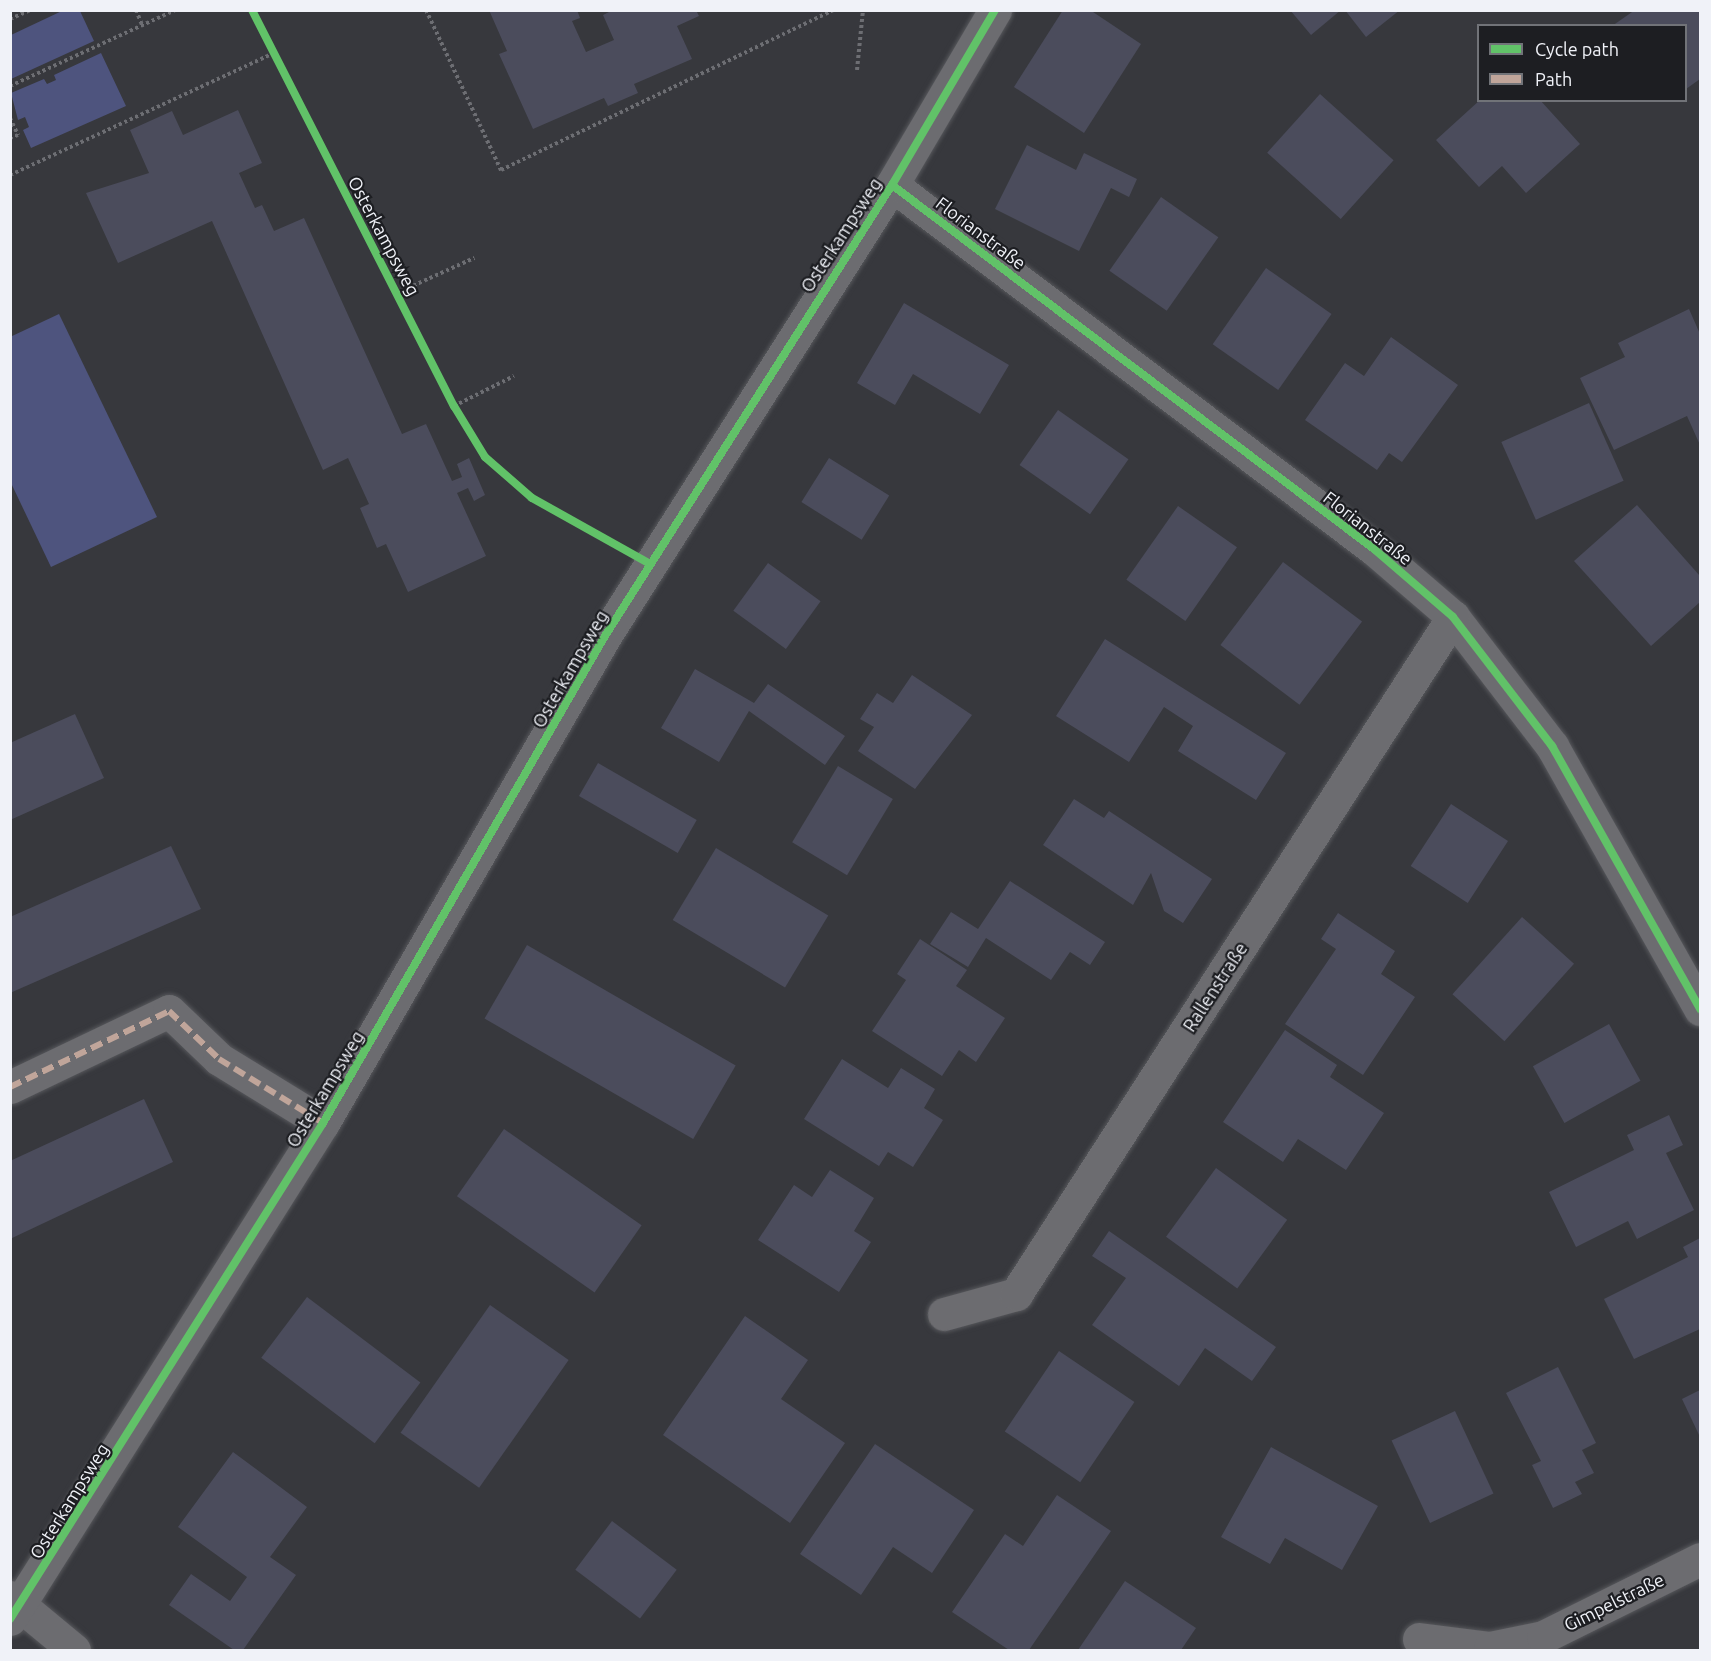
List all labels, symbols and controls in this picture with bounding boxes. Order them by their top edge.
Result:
legend [1477,24,1687,102]
text: Cycle path [1535,39,1619,59]
text: Path [1535,69,1572,89]
street label: Osterkampsweg [343,173,425,299]
street label: Osterkampsweg [796,174,886,296]
street label: Florianstraße [932,192,1030,274]
street label: Florianstraße [1319,486,1417,570]
street label: Osterkampsweg [528,606,612,732]
street label: Rallenstraße [1178,938,1252,1036]
street label: Osterkampsweg [282,1027,368,1151]
street label: Osterkampsweg [25,1439,113,1563]
street label: Gimpelstraße [1560,1568,1668,1636]

